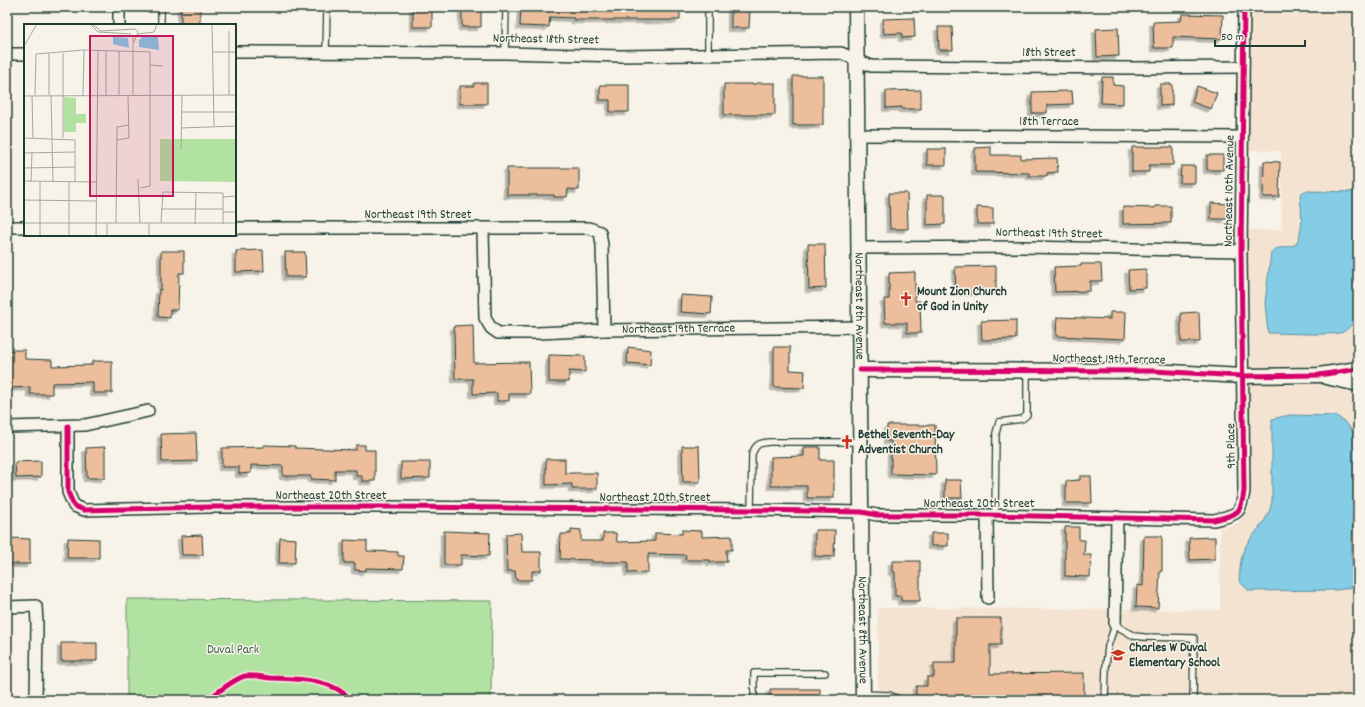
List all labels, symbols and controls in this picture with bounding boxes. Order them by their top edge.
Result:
scale bar [1215,22,1305,48]
inset map [24,24,236,236]
text: 50 m [1221,29,1244,46]
street label: Northeast 18th Street [493,30,599,50]
street label: 18th Street [1022,44,1076,63]
street label: 18th Terrace [1019,113,1079,132]
street label: Northeast 10th Avenue [1220,135,1240,247]
street label: Northeast 19th Street [365,206,472,225]
street label: Northeast 19th Street [995,224,1103,244]
street label: Northeast 8th Avenue [849,252,869,360]
place label: Mount Zion Church of God in Unity [917,283,1007,317]
church icon: Mount Zion Church of God in Unity [898,291,914,307]
street label: Northeast 19th Terrace [622,319,736,339]
street label: Northeast 19th Terrace [1052,350,1166,370]
street label: 9th Place [1222,423,1242,469]
place label: Bethel Seventh-Day Adventist Church [858,426,955,460]
church icon: Bethel Seventh-Day Adventist Church [839,434,855,450]
street label: Northeast 20th Street [276,487,387,506]
street label: Northeast 20th Street [600,489,711,508]
street label: Northeast 20th Street [924,495,1035,514]
street label: Northeast 8th Avenue [852,576,872,684]
place label: Charles W Duval Elementary School [1129,639,1221,673]
park label: Duval Park [207,641,259,660]
school or university icon: Charles W Duval Elementary School [1110,647,1126,663]

